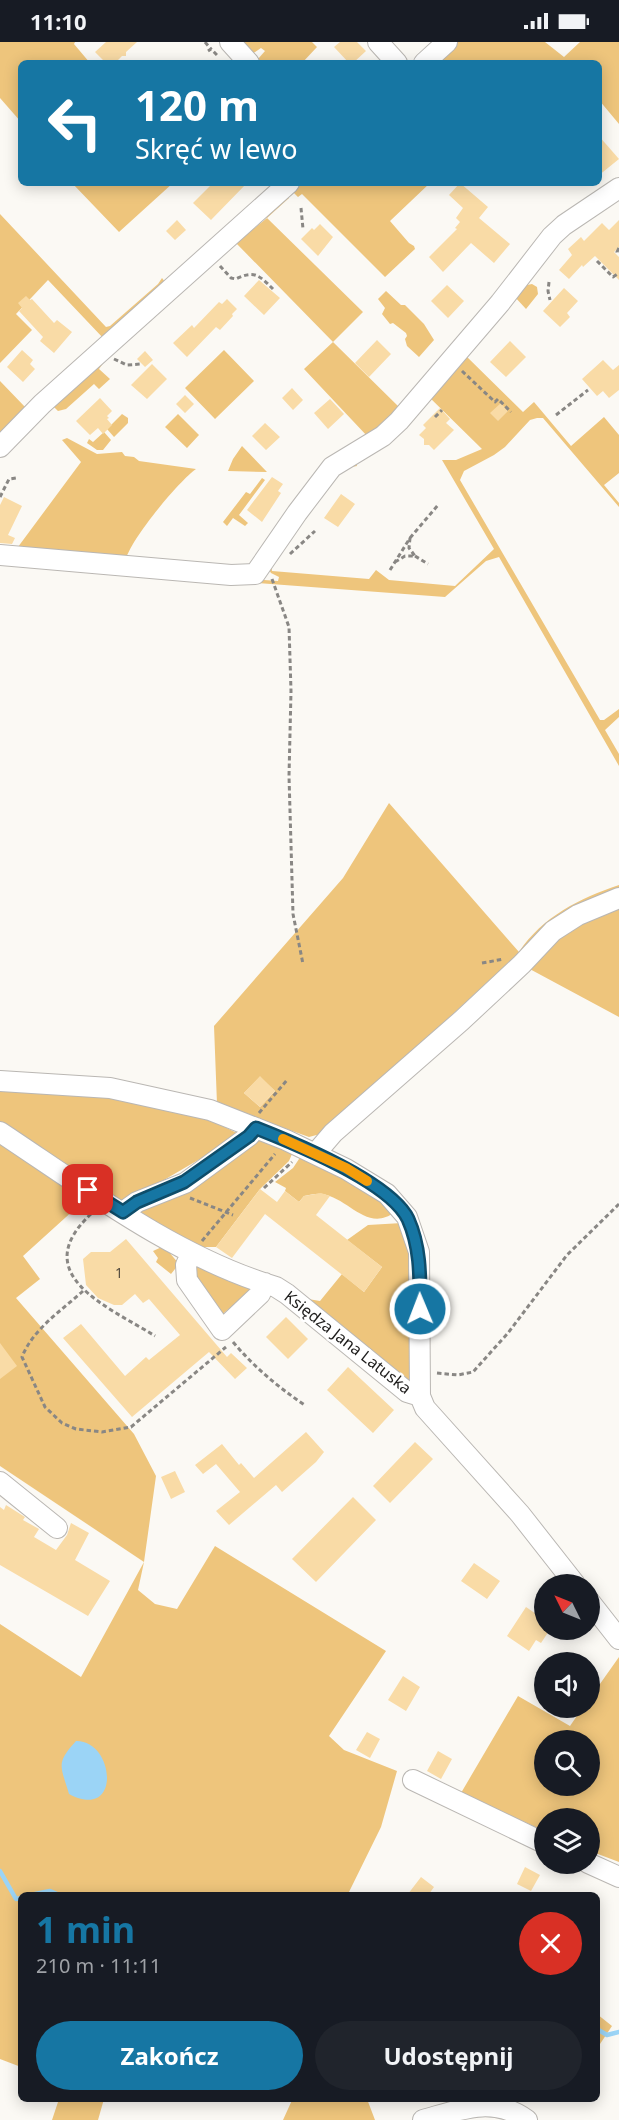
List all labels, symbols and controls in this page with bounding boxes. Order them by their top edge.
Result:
text: 11:10 [30,6,87,36]
text: 120 m [135,76,259,133]
icon: left [36,84,114,162]
text: Skręć w lewo [135,130,298,167]
pin [62,1164,113,1215]
icon: arrive [71,1173,104,1206]
house number: 1 [115,1263,123,1282]
position arrow [388,1277,452,1341]
street label: Księdza Jana Latuska [280,1285,416,1399]
north arrow [534,1574,600,1640]
map controls [534,1574,600,1874]
button: sound [534,1652,600,1718]
button: search [534,1730,600,1796]
button: layers [534,1808,600,1874]
text: 1 min [36,1905,135,1954]
button: close [519,1912,582,1975]
text: 210 m · 11:11 [36,1952,161,1979]
button: Zakończ [36,2021,303,2090]
button: Udostępnij [315,2021,582,2090]

